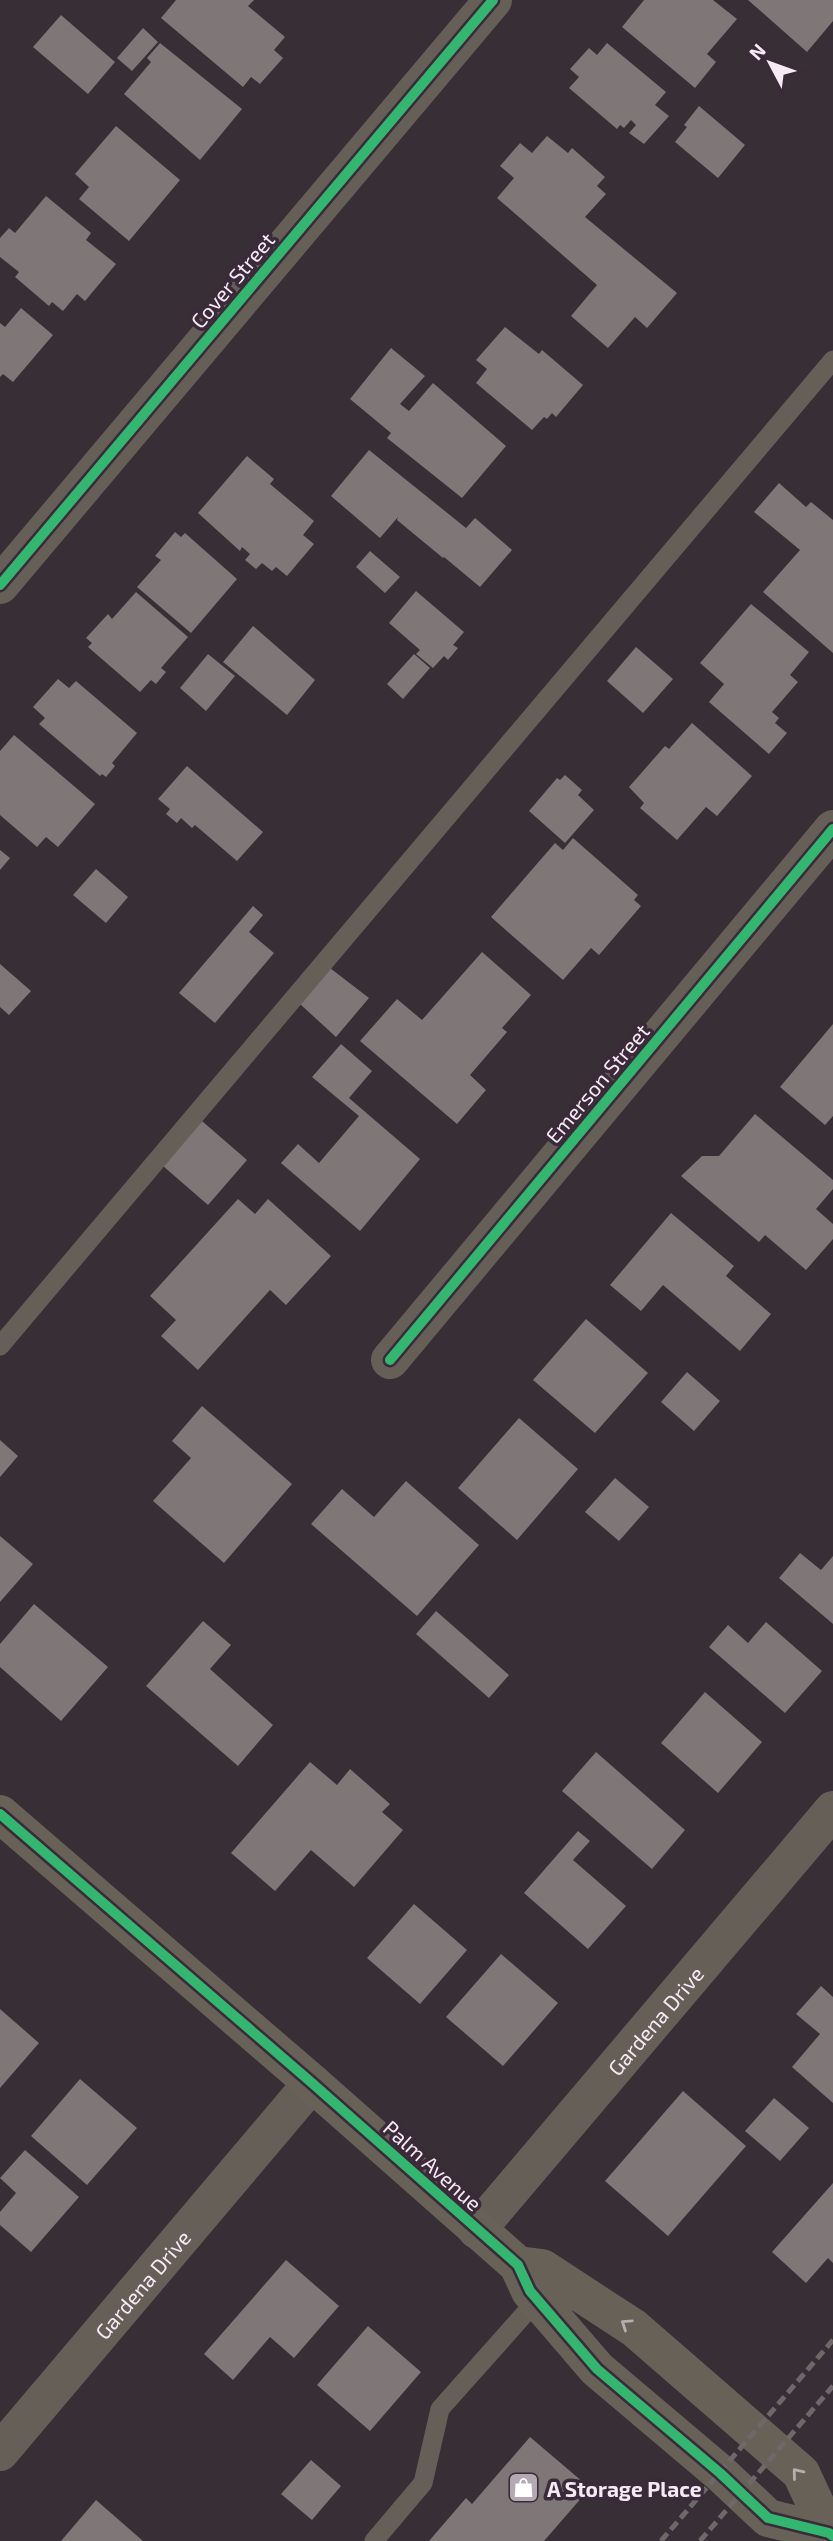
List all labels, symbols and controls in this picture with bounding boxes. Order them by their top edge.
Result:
north arrow [735,28,805,98]
text: N [744,39,770,64]
street label: Cover Street [185,227,279,333]
street label: Emerson Street [540,1018,654,1148]
street label: Gardena Drive [602,1961,708,2080]
street label: Palm Avenue [379,2115,487,2215]
street label: Gardena Drive [89,2225,195,2343]
one-way arrow [621,2319,634,2332]
one-way arrow [793,2468,806,2480]
shop icon: A Storage Place [507,2471,541,2505]
place label: A Storage Place [547,2476,702,2501]

